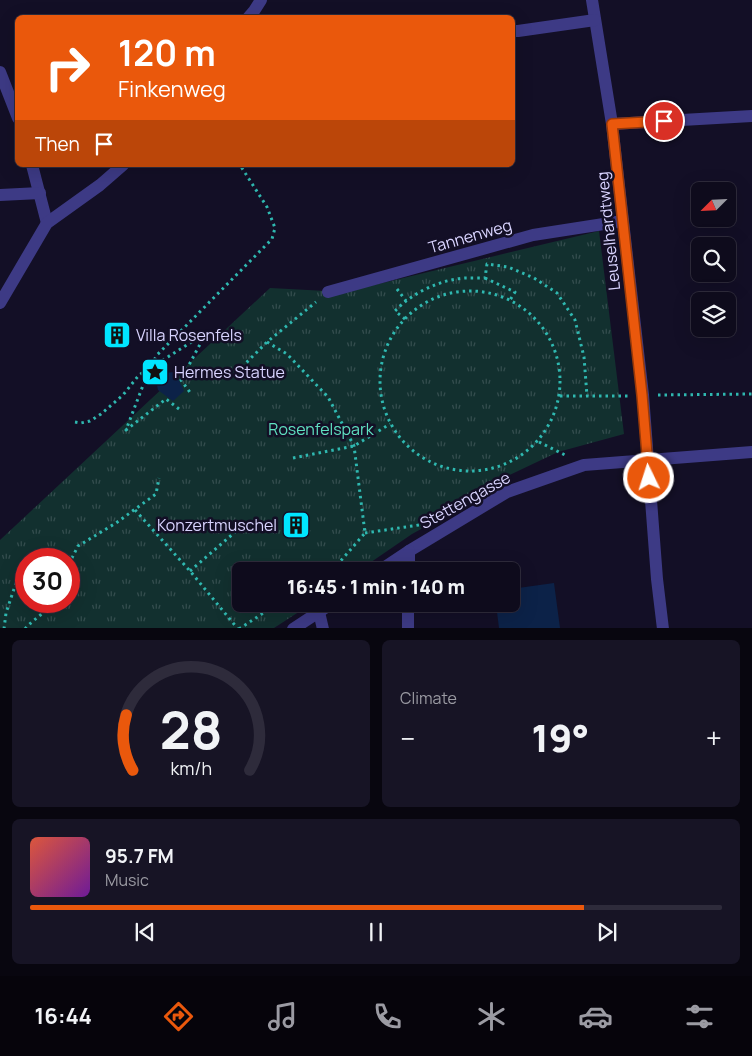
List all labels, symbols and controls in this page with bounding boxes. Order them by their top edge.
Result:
text: 120 m [118,29,216,77]
icon: right [35,35,100,100]
text: Finkenweg [118,74,226,104]
pin [643,100,685,142]
icon: arrive [650,107,678,135]
icon: arrive [90,130,118,158]
text: Then [35,131,80,157]
street label: Leuselhardtweg [591,171,625,291]
north arrow [691,182,736,228]
map controls [691,182,736,337]
street label: Tannenweg [426,214,514,258]
button: search [691,237,736,282]
button: layers [691,292,736,337]
building icon: Villa Rosenfels [102,320,132,350]
place label: Villa Rosenfels [136,324,242,346]
place icon: Hermes Statue [140,357,170,387]
place label: Hermes Statue [174,361,285,383]
park label: Rosenfelspark [268,418,375,440]
position arrow [622,451,674,503]
street label: Stettengasse [416,466,514,534]
building icon: Konzertmuschel [281,510,311,540]
place label: Konzertmuschel [157,514,277,536]
speed limit sign: 30 [15,548,80,613]
text: 16:45 · 1 min · 140 m [287,574,465,600]
text: Climate [400,687,457,709]
text: 28 [160,694,222,765]
text: 19° [531,711,589,763]
text: − [400,719,415,757]
text: + [706,719,722,757]
text: km/h [170,756,212,780]
text: 95.7 FM [105,843,174,869]
text: Music [105,869,149,891]
icon: previous [131,918,159,946]
icon: pause [362,918,390,946]
icon: next [593,918,621,946]
icon: directions [161,999,196,1034]
icon: music [265,999,300,1034]
icon: phone [370,999,405,1034]
icon: climate [474,999,509,1034]
icon: car [578,999,613,1034]
icon: filters [682,999,717,1034]
text: 16:44 [35,1001,92,1031]

